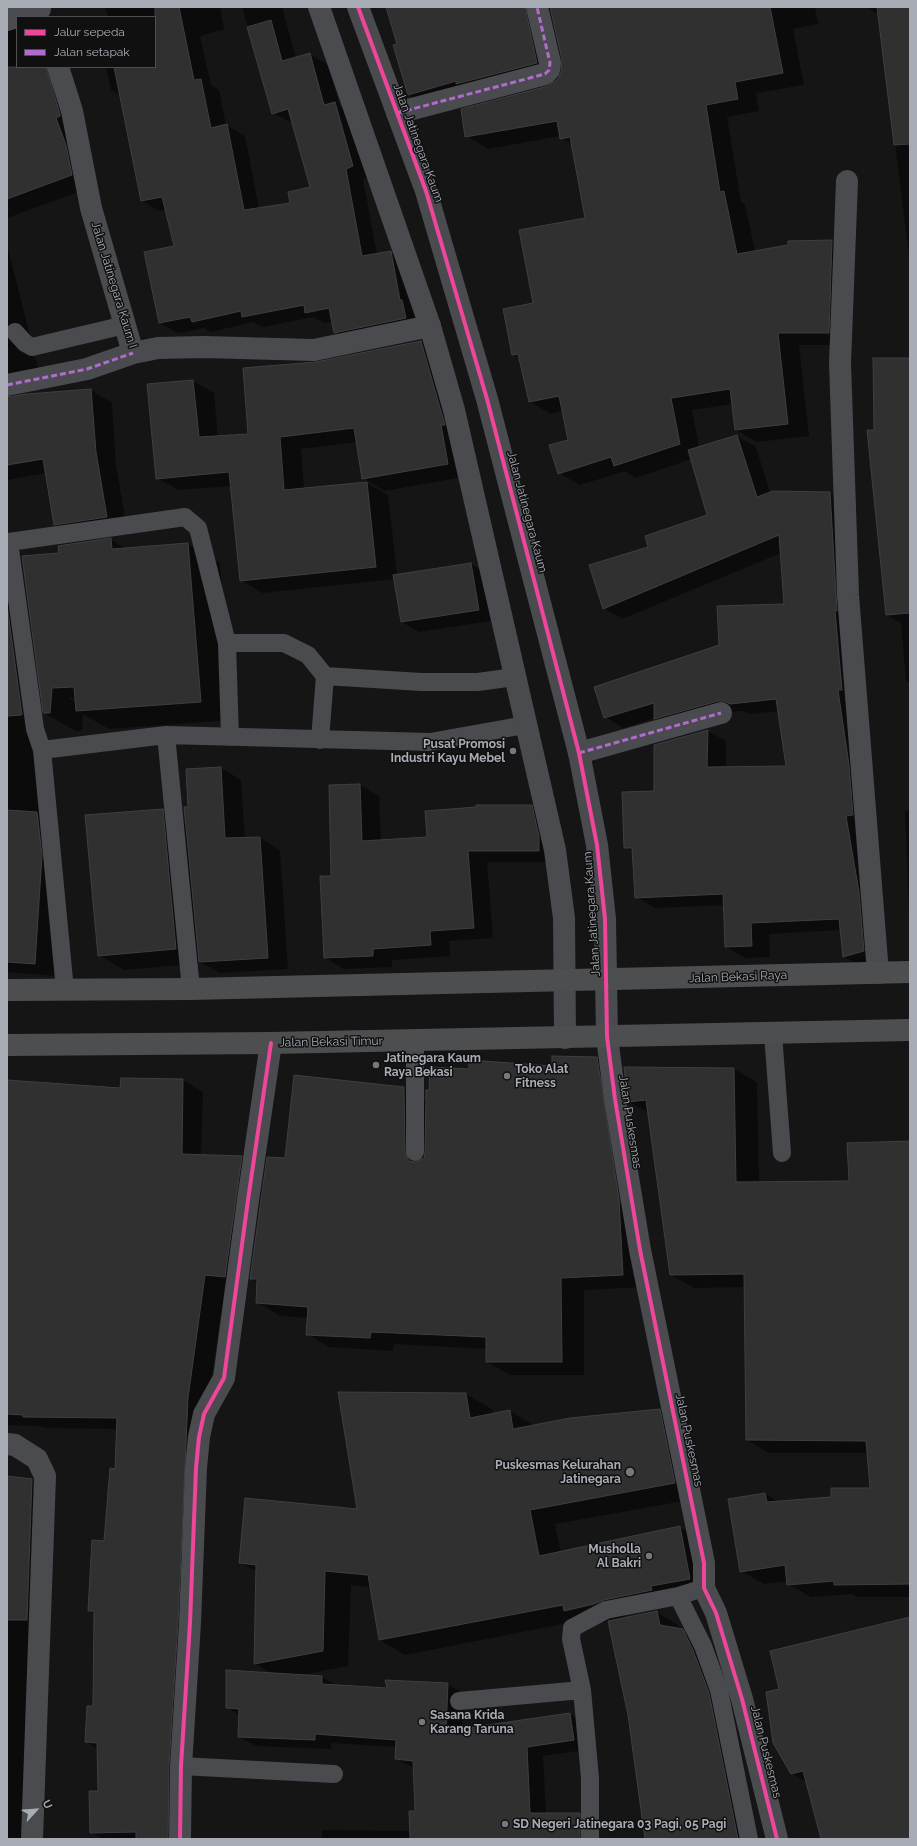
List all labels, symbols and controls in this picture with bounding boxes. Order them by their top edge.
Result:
legend [16,16,156,68]
text: Jalur sepeda [54,25,125,39]
text: Jalan setapak [54,45,130,59]
street label: Jalan Jatinegara Kaum [390,82,446,204]
street label: Jalan Jatinegara Kaum I [88,220,140,350]
street label: Jalan Jatinegara Kaum [504,450,550,574]
place label: Pusat Promosi Industri Kayu Mebel [390,737,505,765]
marker: Pusat Promosi Industri Kayu Mebel [508,746,518,756]
street label: Jalan Jatinegara Kaum [580,851,604,977]
street label: Jalan Bekasi Raya [689,968,787,986]
street label: Jalan Bekasi Timur [279,1034,383,1050]
place label: Jatinegara Kaum Raya Bekasi [384,1051,481,1079]
marker: Jatinegara Kaum Raya Bekasi [371,1060,381,1070]
place label: Toko Alat Fitness [515,1062,568,1090]
marker: Toko Alat Fitness [502,1071,512,1081]
street label: Jalan Puskesmas [615,1074,645,1170]
street label: Jalan Puskesmas [672,1392,706,1488]
place label: Puskesmas Kelurahan Jatinegara [495,1458,621,1486]
marker: Puskesmas Kelurahan Jatinegara [624,1466,636,1478]
place label: Musholla Al Bakri [588,1542,641,1570]
marker: Musholla Al Bakri [644,1551,654,1561]
street label: Jalan Puskesmas [748,1704,784,1800]
place label: Sasana Krida Karang Taruna [430,1708,514,1736]
marker: Sasana Krida Karang Taruna [417,1717,427,1727]
north arrow [16,1790,56,1830]
text: U [40,1798,55,1811]
place label: SD Negeri Jatinegara 03 Pagi, 05 Pagi [513,1817,726,1831]
marker: SD Negeri Jatinegara 03 Pagi, 05 Pagi [500,1819,510,1829]

